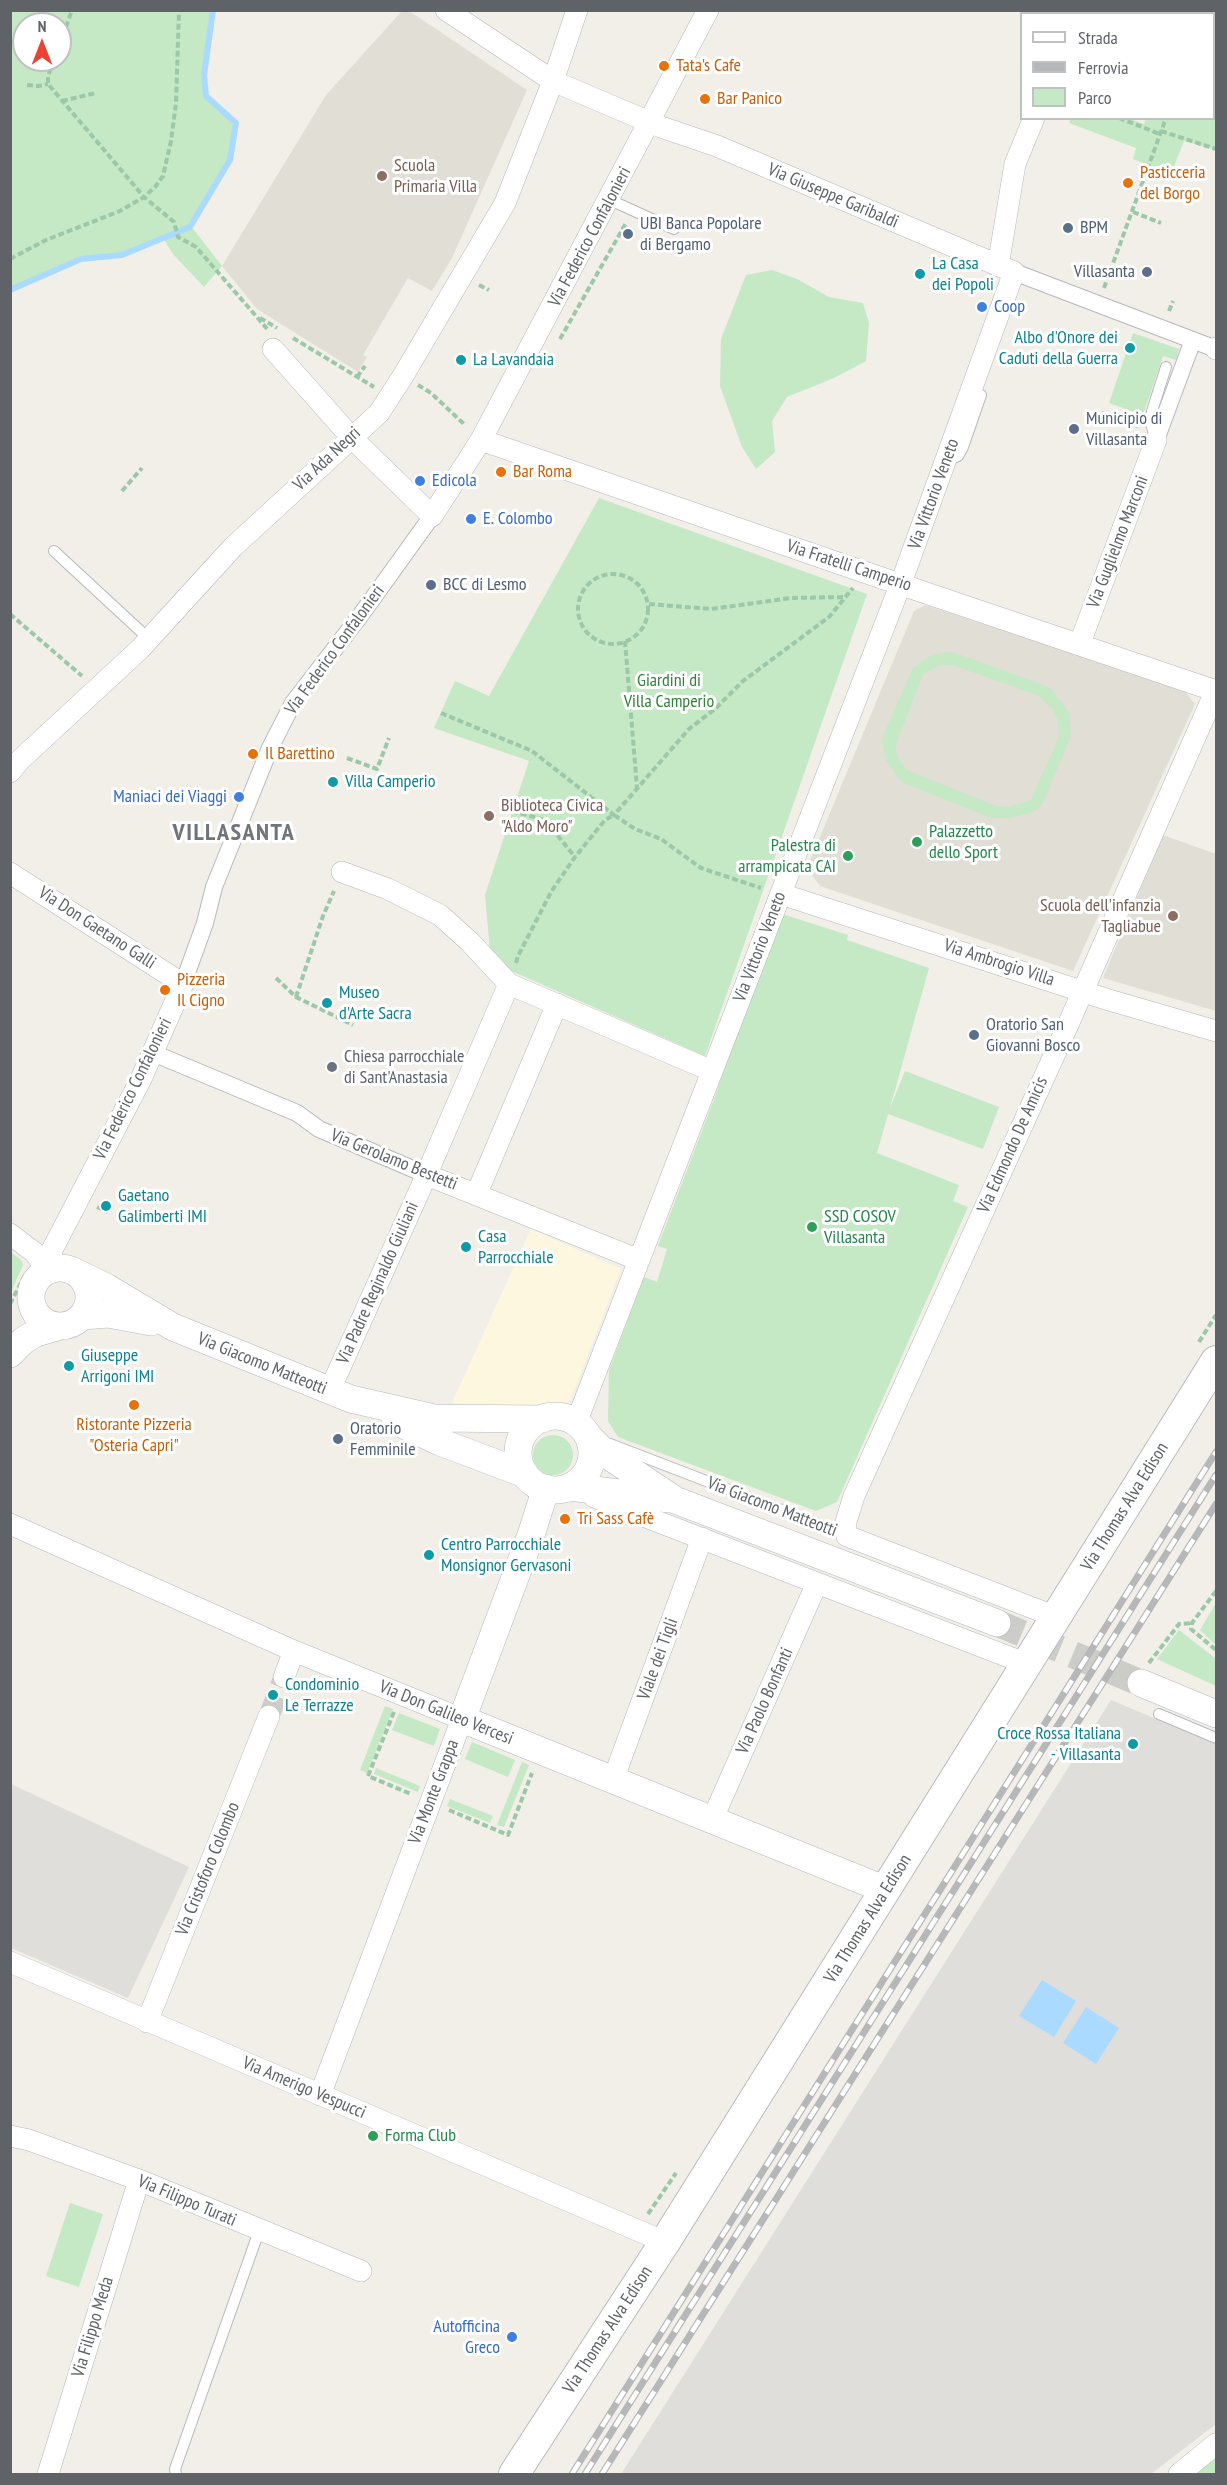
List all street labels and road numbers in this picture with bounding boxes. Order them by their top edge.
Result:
street label: Via Giuseppe Garibaldi [764,159,902,233]
street label: Via Federico Confalonieri [544,163,636,311]
street label: Via Ada Negri [289,422,365,496]
street label: Via Vittorio Veneto [904,436,964,552]
street label: Via Guglielmo Marconi [1083,473,1153,611]
street label: Via Fratelli Camperio [784,536,914,596]
street label: Via Federico Confalonieri [281,581,389,719]
street label: Via Don Gaetano Galli [34,882,160,974]
street label: Via Vittorio Veneto [729,889,791,1005]
street label: Via Ambrogio Villa [941,935,1057,991]
street label: Via Federico Confalonieri [89,1015,177,1163]
street label: Via Edmondo De Amicis [973,1074,1053,1216]
street label: Via Gerolamo Bestetti [327,1125,461,1195]
street label: Via Padre Reginaldo Giuliani [332,1199,424,1367]
street label: Via Giacomo Matteotti [194,1328,330,1400]
street label: Via Thomas Alva Edison [1077,1439,1173,1575]
street label: Via Giacomo Matteotti [704,1472,840,1542]
street label: Viale dei Tigli [633,1615,683,1703]
street label: Via Paolo Bonfanti [732,1644,798,1758]
street label: Via Don Galileo Vercesi [376,1676,516,1750]
street label: Via Monte Grappa [404,1737,464,1847]
street label: Via Cristoforo Colombo [171,1799,245,1939]
street label: Via Thomas Alva Edison [820,1851,916,1987]
street label: Via Amerigo Vespucci [239,2052,369,2124]
street label: Via Filippo Turati [134,2170,240,2232]
street label: Via Thomas Alva Edison [559,2262,657,2398]
street label: Via Filippo Meda [67,2274,119,2380]

